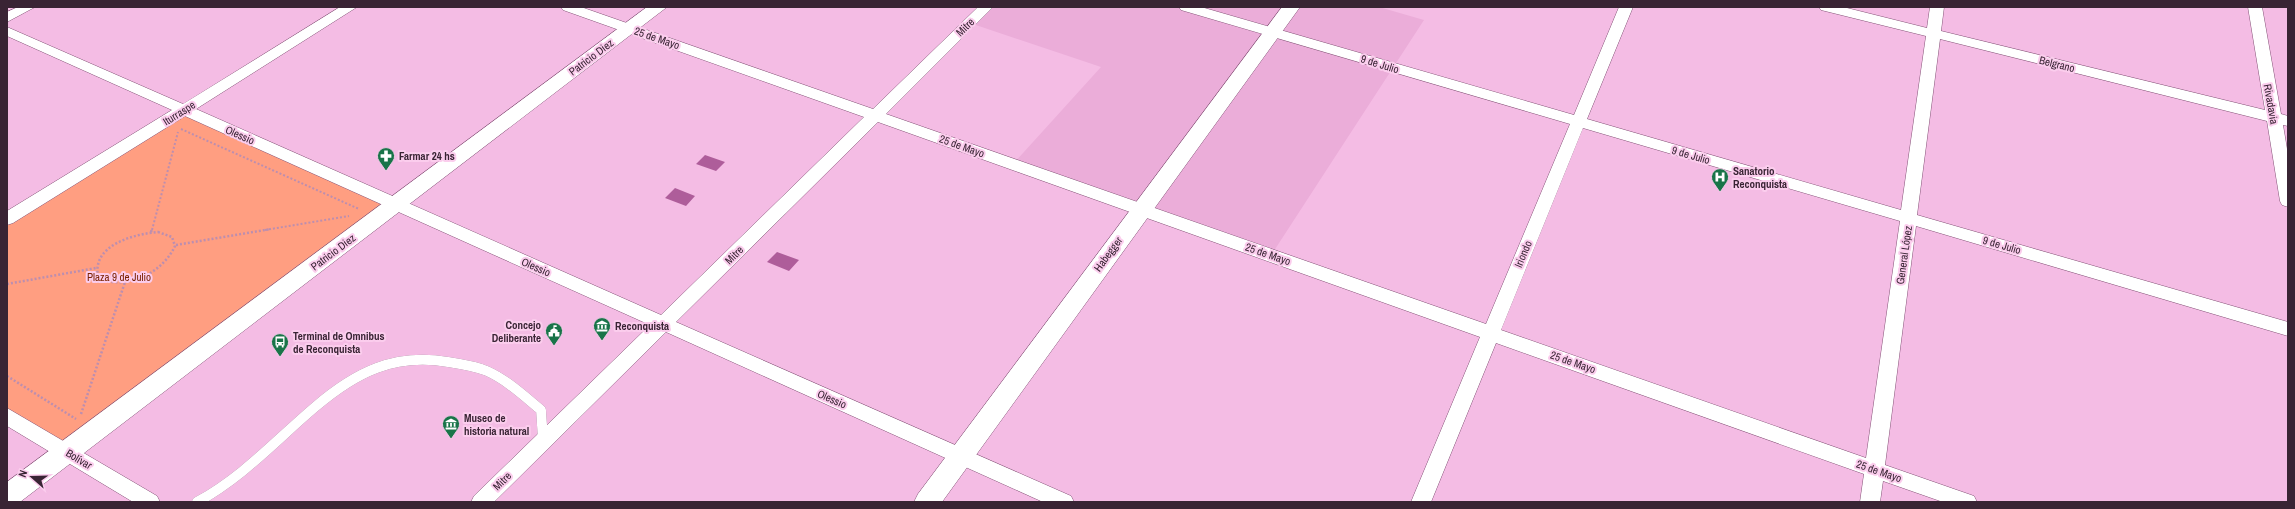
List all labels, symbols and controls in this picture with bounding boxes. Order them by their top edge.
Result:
street label: Mitre [953,15,977,39]
street label: 25 de Mayo [632,24,682,52]
street label: Patricio Diez [566,35,616,78]
street label: 9 de Julio [1359,52,1401,76]
street label: Belgrano [2038,53,2076,75]
street label: Rivadavia [2261,83,2281,125]
street label: Iturraspe [160,98,198,128]
street label: Olessio [223,122,257,148]
street label: 25 de Mayo [937,131,987,161]
street label: 9 de Julio [1670,143,1712,167]
pharmacy icon: Farmar 24 hs [376,146,396,171]
place label: Farmar 24 hs [399,149,455,163]
place label: Sanatorio Reconquista [1733,164,1787,191]
hospital icon: Sanatorio Reconquista [1710,167,1730,192]
street label: General López [1893,224,1915,285]
street label: Patricio Diez [308,230,358,273]
street label: 9 de Julio [1981,233,2023,257]
street label: Habegger [1091,234,1125,274]
street label: Iriondo [1511,238,1535,270]
street label: 25 de Mayo [1243,240,1293,268]
street label: Mitre [722,243,746,267]
street label: Olessio [519,254,553,280]
park label: Plaza 9 de Julio [87,270,151,284]
museum icon: Reconquista [592,316,612,341]
place label: Concejo Deliberante [492,318,541,345]
place label: Reconquista [615,319,669,333]
public building icon: Concejo Deliberante [544,321,564,346]
place label: Terminal de Omnibus de Reconquista [293,329,385,356]
bus stop icon: Terminal de Omnibus de Reconquista [270,332,290,357]
street label: 25 de Mayo [1548,348,1598,376]
street label: Olessio [815,386,849,412]
place label: Museo de historia natural [464,411,529,438]
museum icon: Museo de historia natural [441,414,461,439]
street label: Bolívar [63,446,95,472]
north arrow [12,457,52,497]
street label: 25 de Mayo [1854,457,1904,485]
text: N [15,468,30,479]
street label: Mitre [490,469,514,493]

